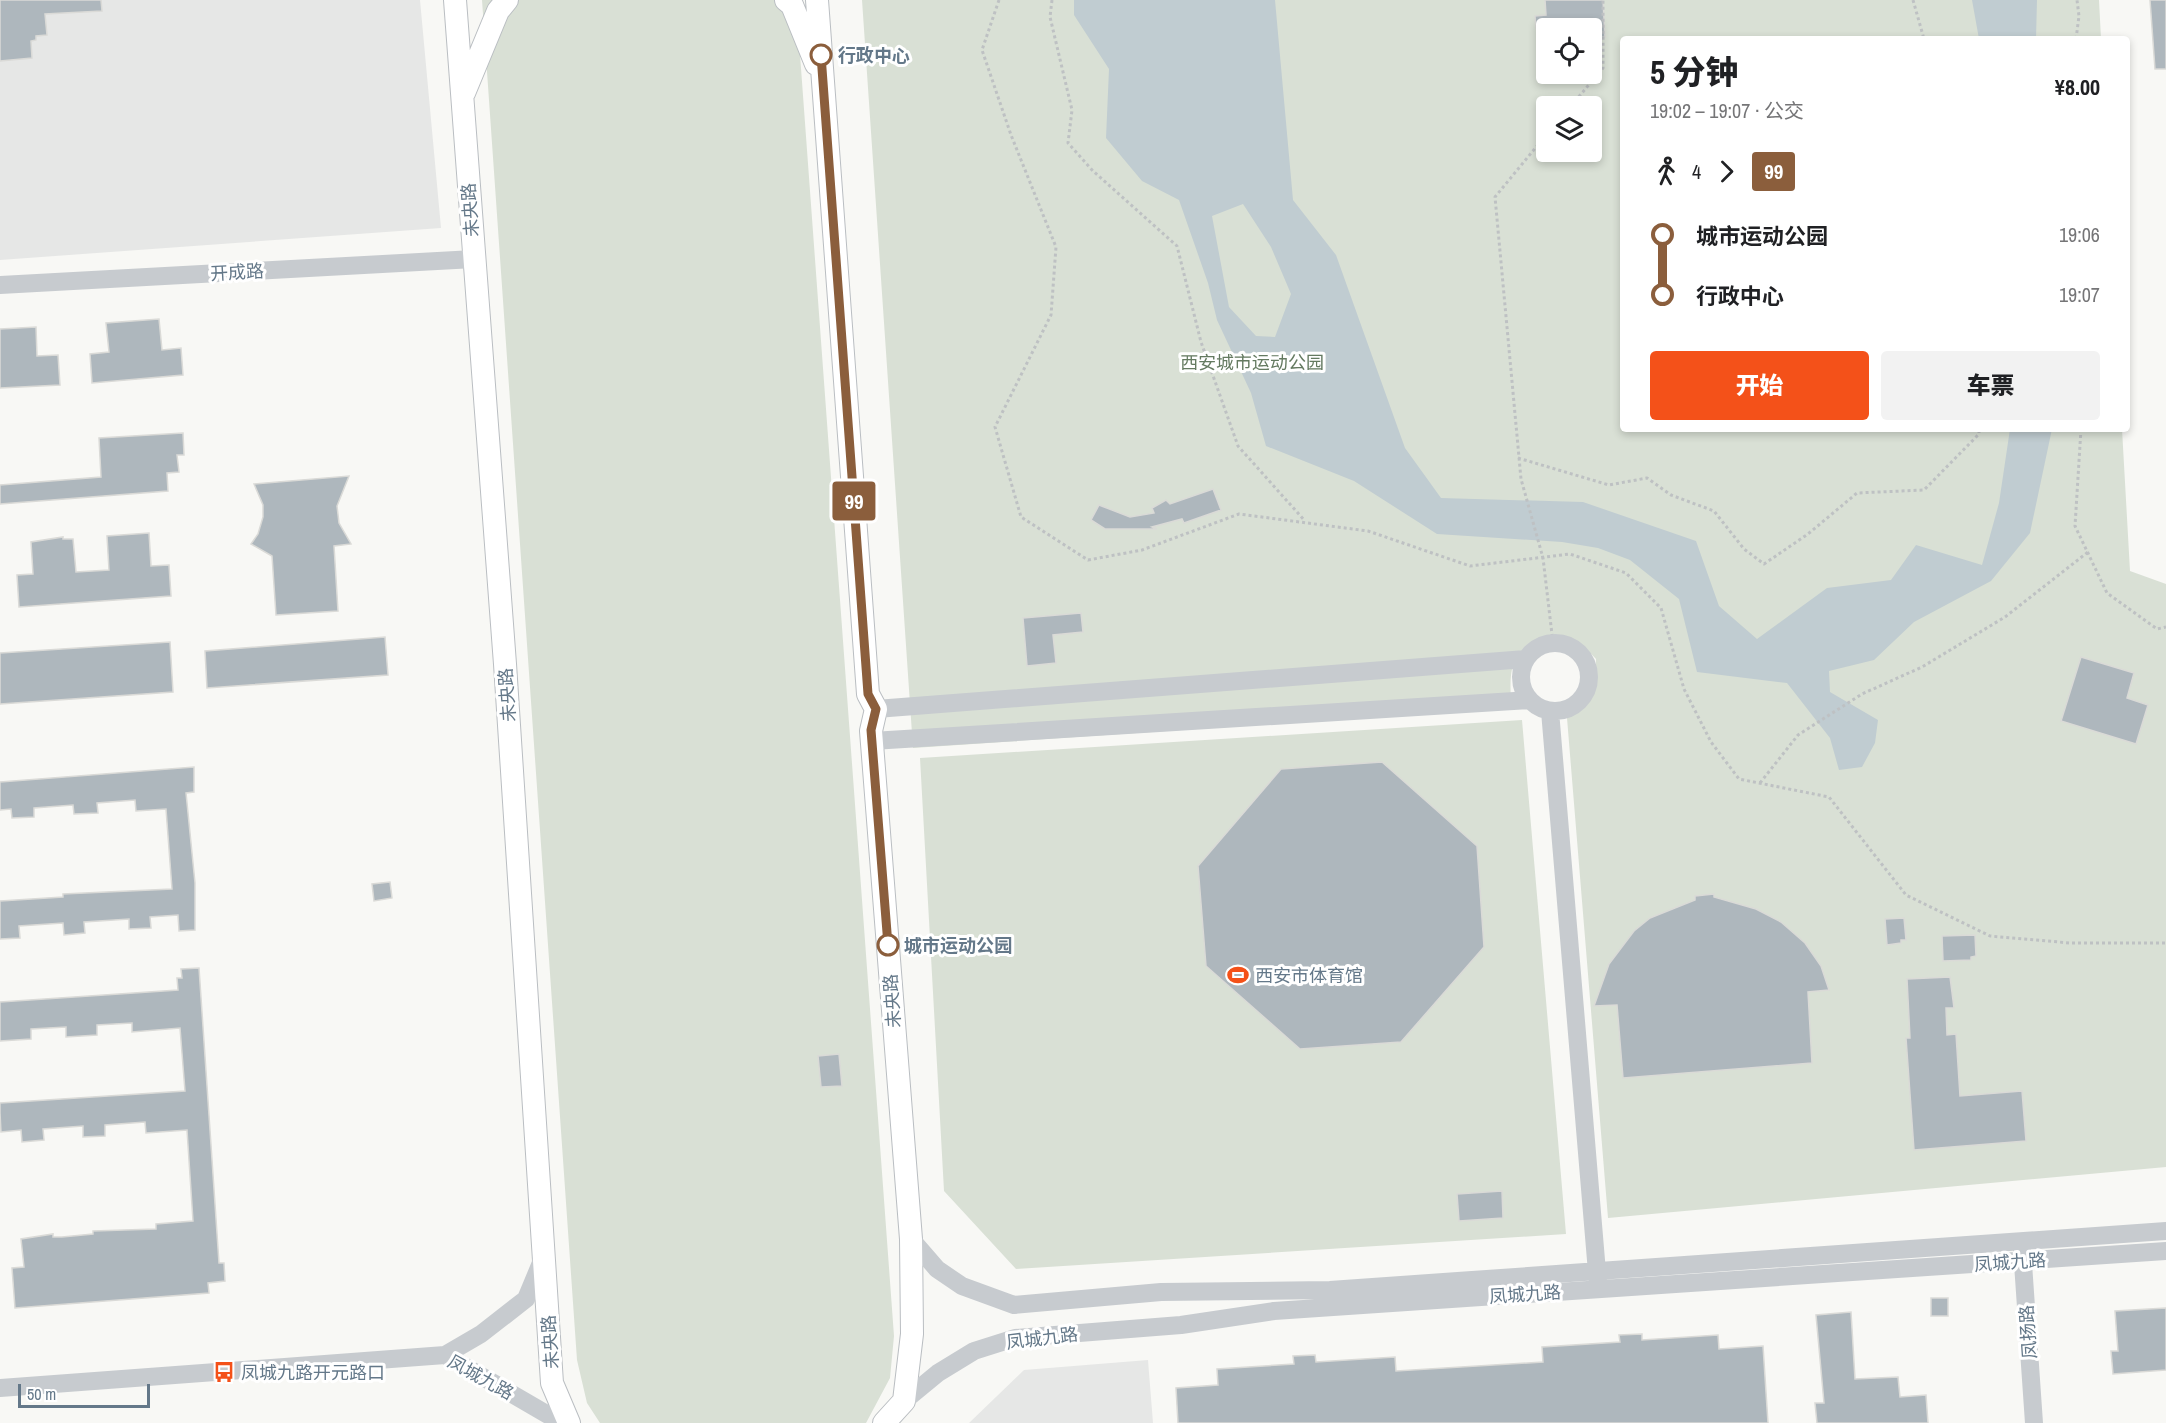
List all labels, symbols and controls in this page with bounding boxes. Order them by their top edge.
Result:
map controls [1536,18,1602,162]
button: locate [1536,18,1602,84]
place label: 行政中心 [838,43,910,68]
marker: 行政中心 [810,44,832,66]
text: 5 分钟 [1650,50,1739,94]
text: ¥8.00 [2055,72,2100,102]
button: layers [1536,96,1602,162]
text: 19:02 – 19:07 · 公交 [1650,97,1804,124]
icon: walk [1650,155,1683,188]
icon: forward [1710,155,1743,188]
text: 99 [1764,157,1783,186]
text: 4 [1692,158,1701,185]
street label: 未央路 [456,182,484,238]
text: 城市运动公园 [1696,221,1828,251]
text: 19:06 [2059,221,2100,248]
street label: 开成路 [209,258,265,286]
text: 行政中心 [1696,281,1784,311]
text: 19:07 [2059,281,2100,308]
park label: 西安城市运动公园 [1180,350,1324,375]
button: 开始 [1650,351,1869,420]
button: 车票 [1881,351,2100,420]
line badge: 99 [827,482,881,520]
text: 99 [844,487,864,516]
street label: 未央路 [493,667,521,723]
place label: 城市运动公园 [904,933,1012,958]
marker: 城市运动公园 [877,934,899,956]
sports icon: 西安市体育馆 [1226,963,1250,987]
place label: 西安市体育馆 [1255,963,1363,988]
street label: 未央路 [878,973,906,1029]
street label: 凤城九路 [1973,1247,2047,1277]
street label: 凤城九路 [1488,1279,1562,1309]
street label: 凤扬路 [2014,1304,2042,1360]
street label: 未央路 [536,1314,564,1370]
street label: 凤城九路 [1005,1321,1079,1355]
street label: 凤城九路 [443,1349,519,1405]
bus stop icon: 凤城九路开元路口 [212,1360,236,1384]
place label: 凤城九路开元路口 [241,1360,385,1385]
scale bar [18,1381,150,1408]
text: 50 m [27,1383,56,1405]

